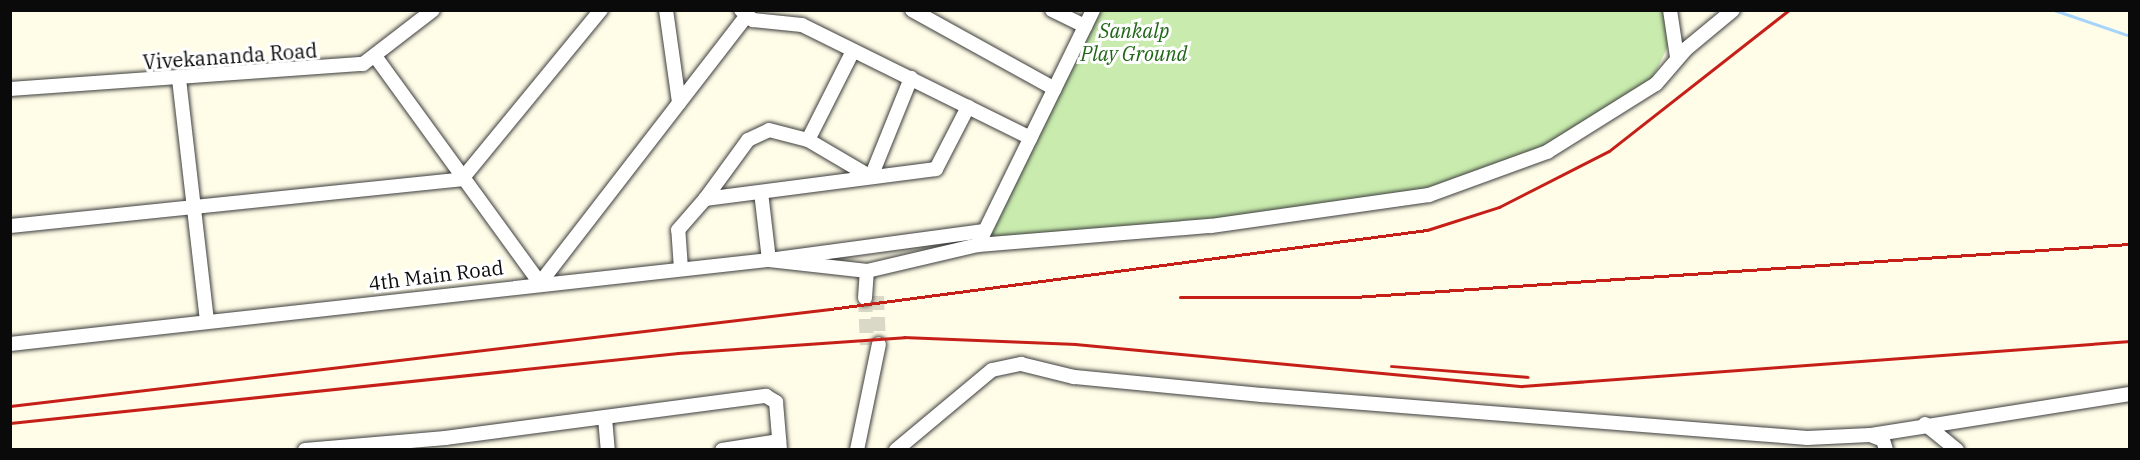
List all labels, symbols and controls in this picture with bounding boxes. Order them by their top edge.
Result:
park label: Sankalp Play Ground [1081,19,1187,66]
street label: Vivekananda Road [142,38,318,74]
street label: 4th Main Road [367,255,505,295]

